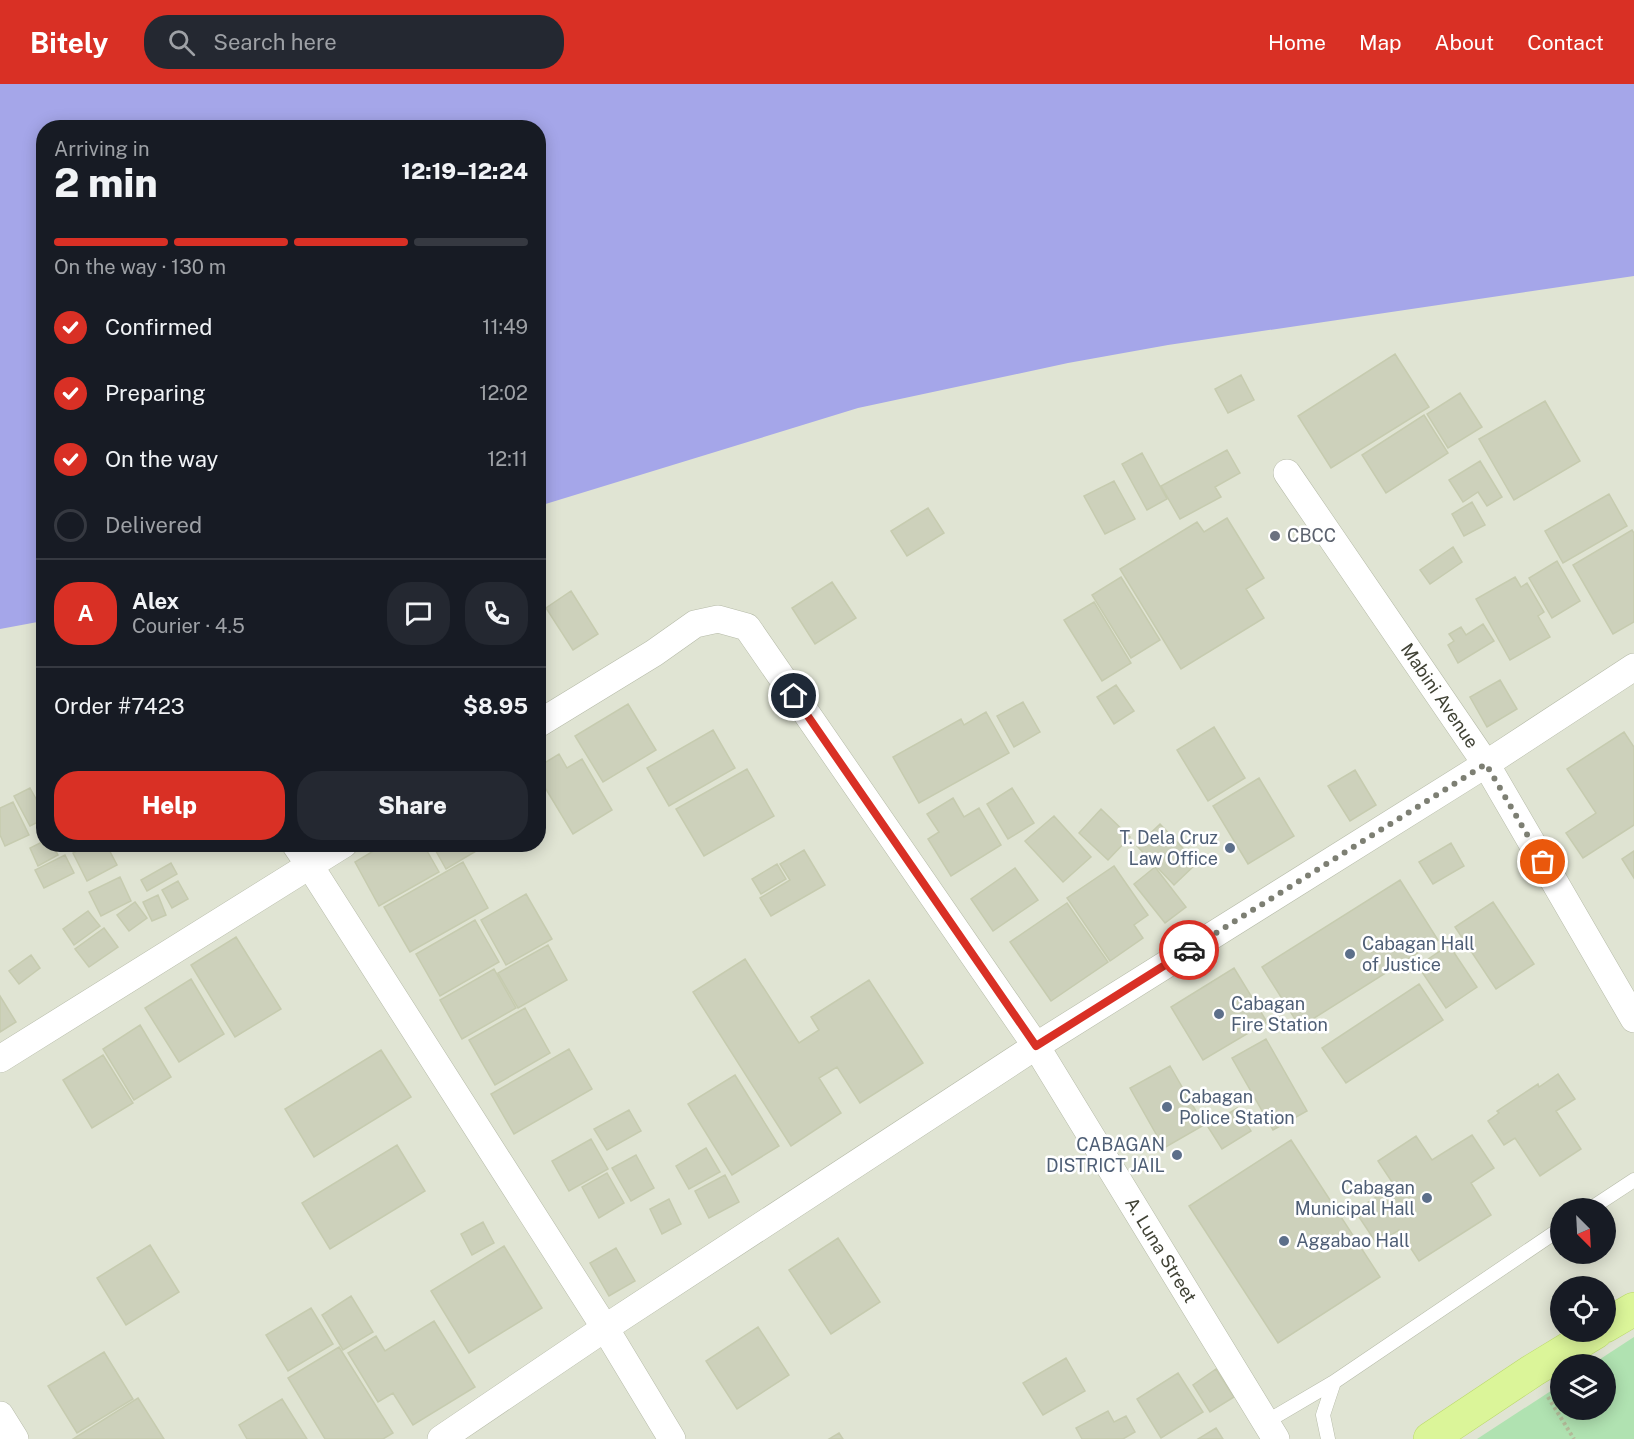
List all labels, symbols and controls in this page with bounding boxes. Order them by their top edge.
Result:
search box [144,15,564,69]
text: Bitely [30,26,108,59]
icon: search [165,26,198,59]
text: Search here [213,29,337,55]
text: Home [1268,30,1326,55]
text: Map [1359,30,1402,55]
text: About [1435,30,1494,55]
text: Contact [1527,30,1604,55]
text: Arriving in [54,137,149,161]
text: 12:19–12:24 [401,158,528,184]
text: 2 min [54,160,158,206]
text: On the way · 130 m [54,255,226,279]
icon: check [54,311,87,344]
text: Confirmed [105,314,212,340]
text: 11:49 [482,315,528,339]
icon: check [54,377,87,410]
text: Preparing [105,380,206,406]
text: 12:02 [479,381,528,405]
icon: check [54,443,87,476]
text: On the way [105,446,218,472]
text: 12:11 [487,447,528,471]
text: Delivered [105,512,202,538]
place label: CBCC [1287,525,1336,546]
marker: CBCC [1268,529,1282,543]
button: chat [387,582,450,645]
button: phone [465,582,528,645]
text: Alex [132,588,179,614]
text: A [78,600,93,626]
text: Courier · 4.5 [132,614,245,638]
street label: Mabini Avenue [1397,639,1483,752]
pin [768,670,819,721]
icon: home [777,679,810,712]
text: Order #7423 [54,693,185,719]
text: $8.95 [463,693,528,719]
button: Help [54,771,285,840]
button: Share [297,771,528,840]
place label: T. Dela Cruz Law Office [1119,827,1218,869]
pin [1517,836,1568,887]
marker: T. Dela Cruz Law Office [1223,841,1237,855]
icon: bag [1526,845,1559,878]
courier [1159,920,1219,980]
place label: Cabagan Hall of Justice [1362,933,1475,975]
icon: car [1173,934,1206,967]
marker: Cabagan Hall of Justice [1343,947,1357,961]
place label: Cabagan Fire Station [1231,993,1328,1035]
marker: Cabagan Fire Station [1212,1007,1226,1021]
place label: Cabagan Police Station [1179,1086,1295,1128]
marker: Cabagan Police Station [1160,1100,1174,1114]
place label: CABAGAN DISTRICT JAIL [1046,1134,1165,1176]
marker: CABAGAN DISTRICT JAIL [1170,1148,1184,1162]
place label: Cabagan Municipal Hall [1295,1177,1415,1219]
marker: Cabagan Municipal Hall [1420,1191,1434,1205]
street label: A. Luna Street [1121,1193,1201,1306]
north arrow [1550,1198,1616,1264]
map controls [1550,1198,1616,1420]
place label: Aggabao Hall [1296,1230,1410,1251]
marker: Aggabao Hall [1277,1234,1291,1248]
button: locate [1550,1276,1616,1342]
button: layers [1550,1354,1616,1420]

